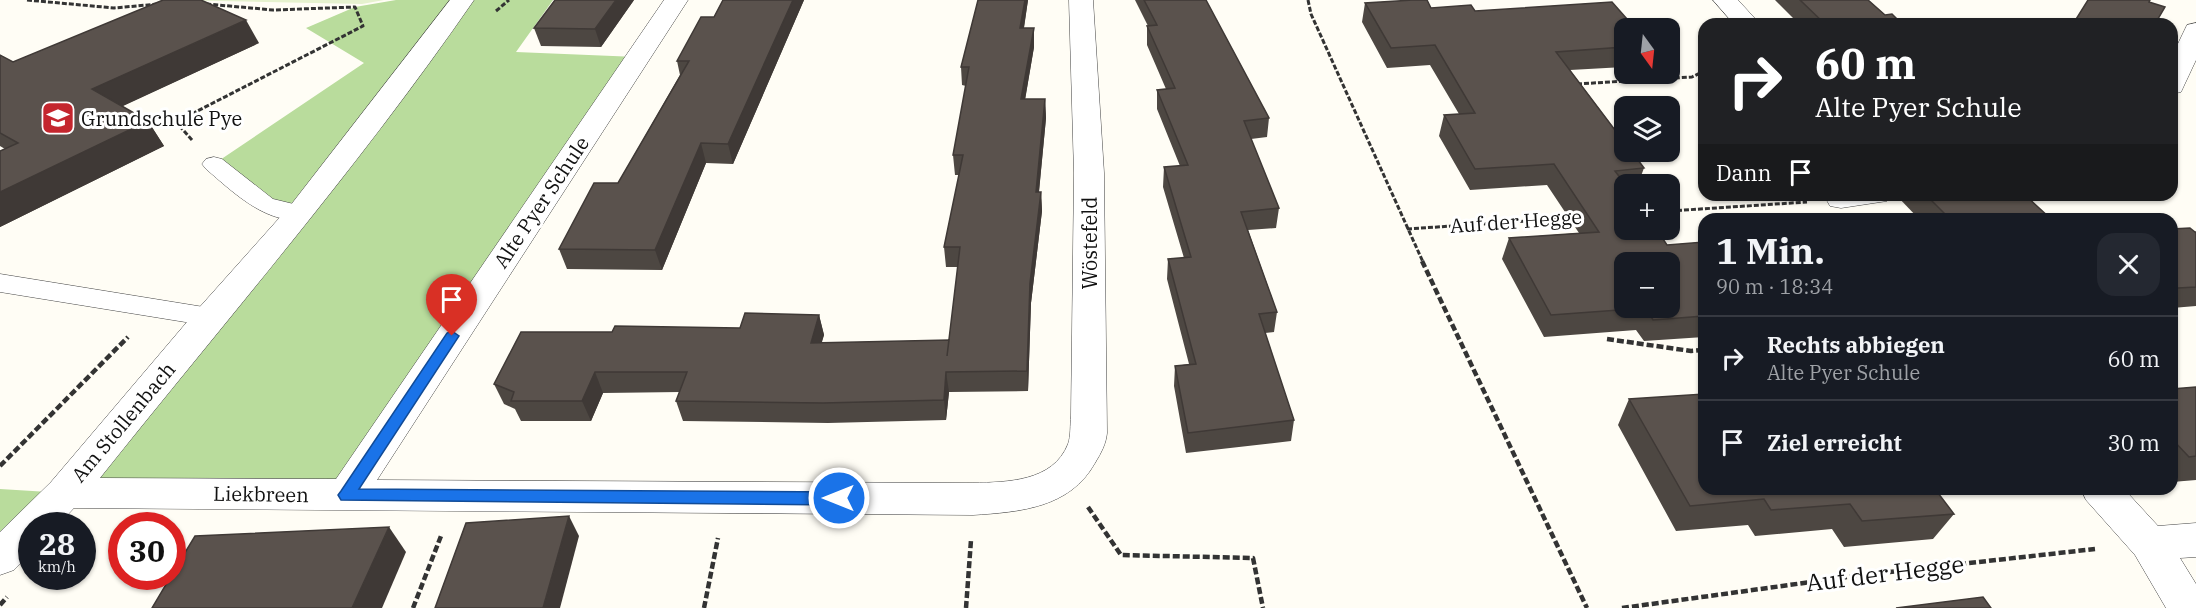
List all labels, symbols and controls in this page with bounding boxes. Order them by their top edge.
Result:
north arrow [1614,18,1680,84]
map controls [1614,18,1680,318]
text: 60 m [1815,36,1916,91]
icon: right [1716,42,1794,120]
text: Alte Pyer Schule [1815,89,2022,124]
button: layers [1614,96,1680,162]
school or university icon: Grundschule Pye [40,100,76,136]
place label: Grundschule Pye [81,105,242,132]
street label: Alte Pyer Schule [487,131,595,273]
icon: arrive [1784,156,1817,189]
text: Dann [1716,158,1772,187]
button: + [1614,174,1680,240]
street label: Wöstefeld [1076,197,1103,289]
street label: Auf der Hegge [1449,203,1583,239]
text: 1 Min. [1716,227,1825,274]
button: close [2097,233,2160,296]
button: − [1614,252,1680,318]
text: 90 m · 18:34 [1716,273,1833,300]
pin [426,274,477,336]
icon: arrive [435,283,468,316]
text: Rechts abbiegen [1767,330,1945,359]
icon: right [1716,342,1749,375]
text: 60 m [2108,344,2160,373]
street label: Am Stollenbach [65,356,181,488]
text: Alte Pyer Schule [1767,359,1920,386]
icon: arrive [1716,426,1749,459]
text: Ziel erreicht [1767,428,1902,457]
text: 30 m [2108,428,2160,457]
position arrow [807,466,871,530]
street label: Liekbreen [213,480,309,508]
speed limit sign: 30 [108,512,186,590]
text: 28 [39,524,75,563]
street label: Auf der Hegge [1804,547,1966,599]
text: km/h [38,557,76,576]

